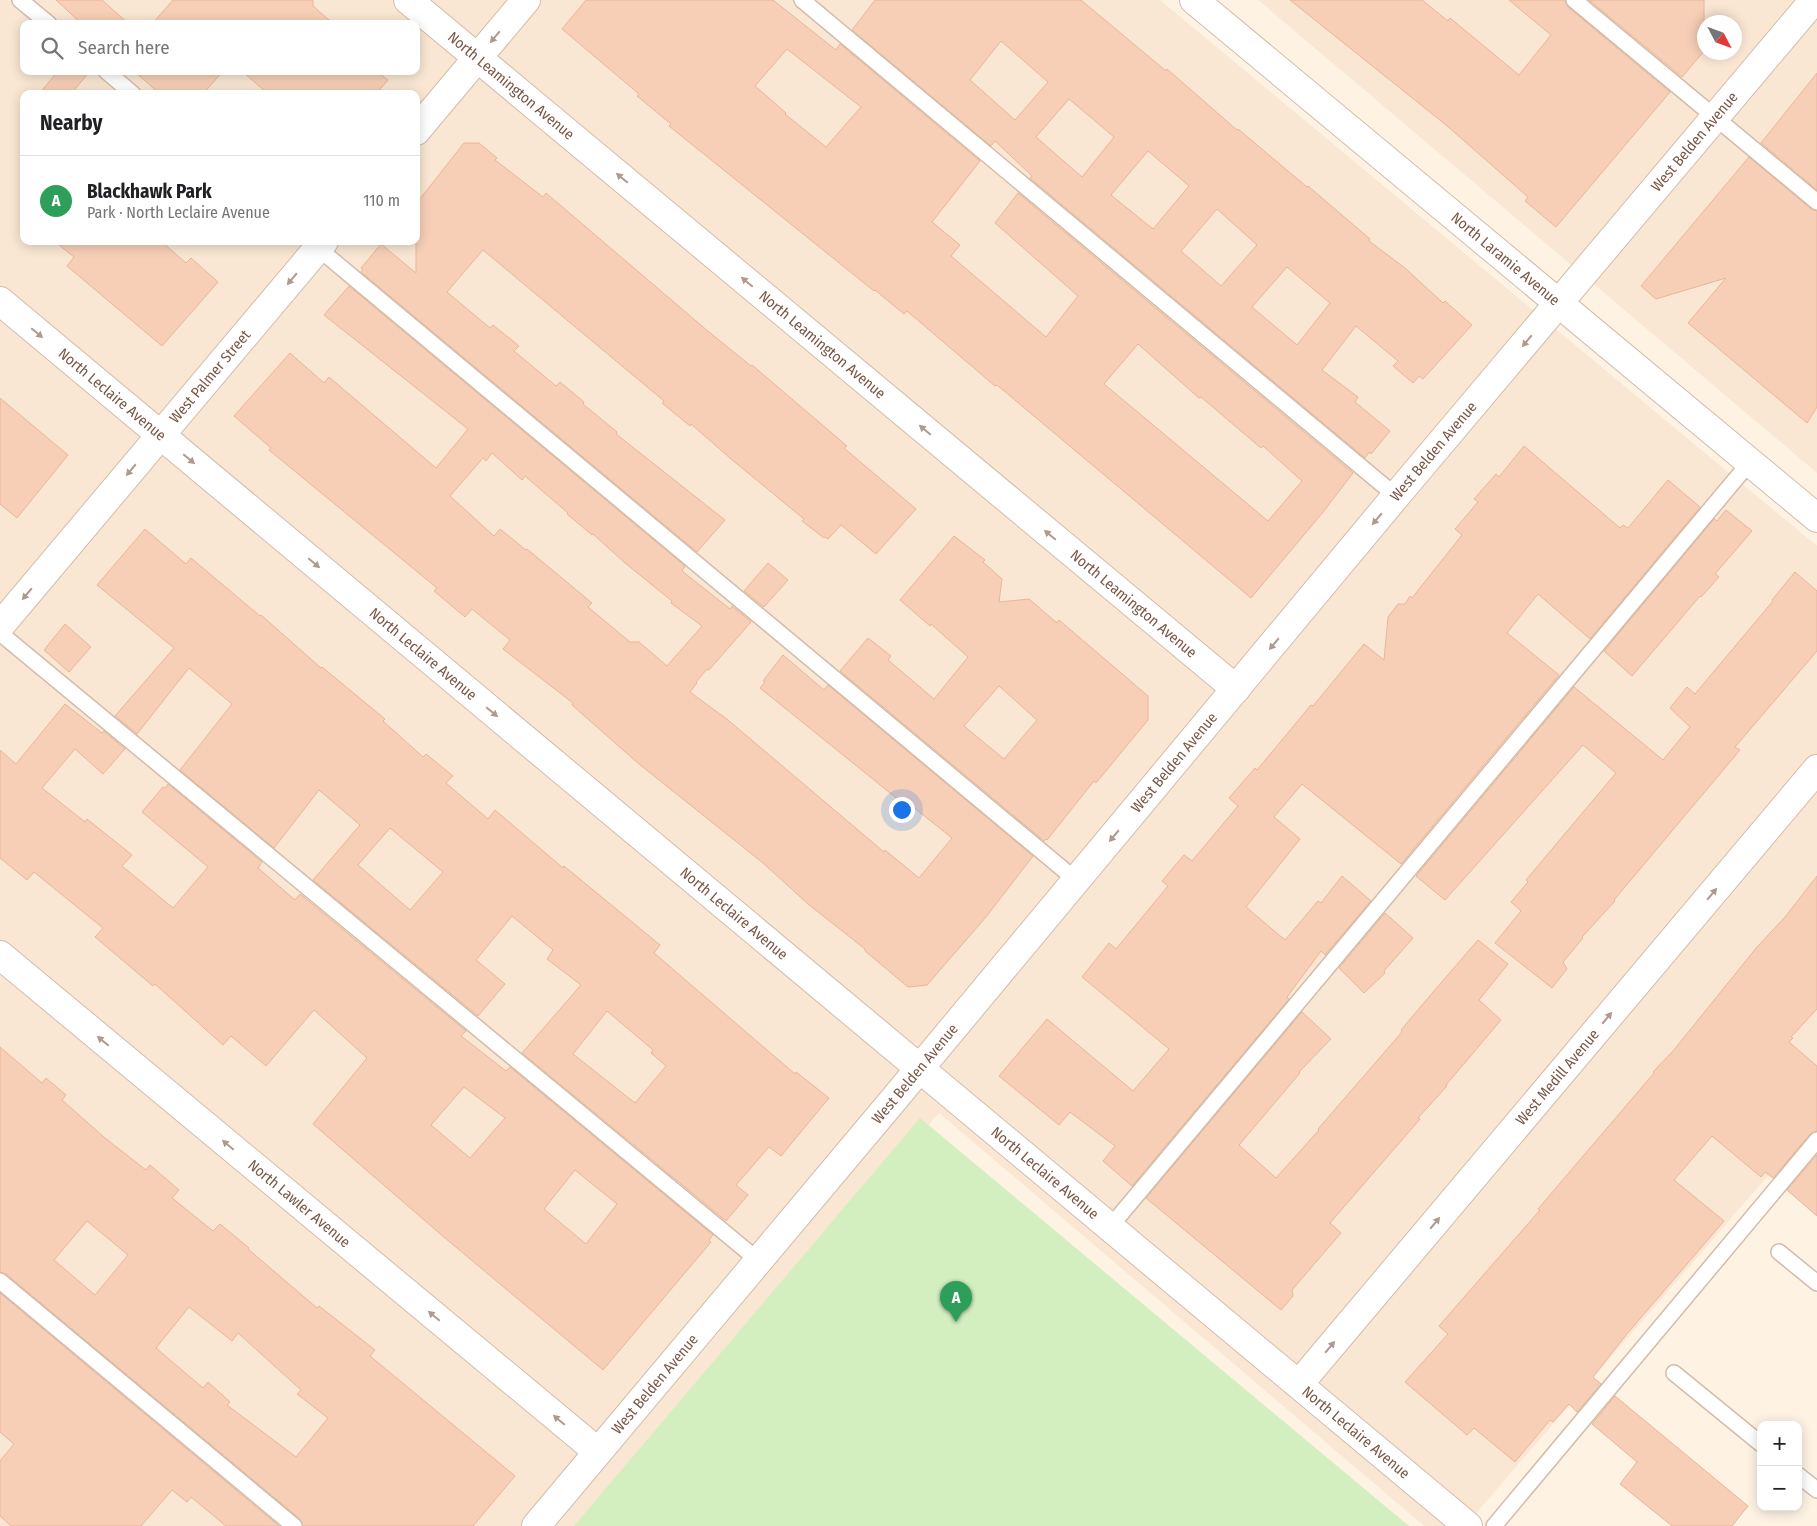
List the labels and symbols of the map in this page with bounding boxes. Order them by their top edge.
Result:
north arrow [1697,15,1742,60]
street label: North Leamington Avenue [444,28,578,143]
one-way arrow [489,31,501,43]
street label: West Belden Avenue [1647,88,1742,195]
one-way arrow [616,172,629,183]
street label: North Laramie Avenue [1447,209,1563,309]
one-way arrow [287,272,298,285]
one-way arrow [741,276,754,287]
street label: North Leamington Avenue [755,287,889,403]
street label: West Palmer Street [166,326,254,427]
one-way arrow [31,327,44,338]
one-way arrow [1522,334,1533,347]
street label: North Leclaire Avenue [55,344,170,445]
street label: West Belden Avenue [1386,398,1481,505]
one-way arrow [919,425,932,436]
one-way arrow [182,454,195,465]
one-way arrow [126,463,137,476]
one-way arrow [1372,512,1383,525]
one-way arrow [1044,529,1057,540]
street label: North Leamington Avenue [1067,546,1200,662]
one-way arrow [307,558,320,569]
one-way arrow [21,588,32,601]
street label: North Leclaire Avenue [366,604,481,704]
one-way arrow [1268,637,1279,650]
one-way arrow [486,707,499,718]
street label: West Belden Avenue [1127,709,1221,816]
your location [889,797,915,823]
one-way arrow [1108,829,1119,842]
street label: North Leclaire Avenue [677,863,791,964]
one-way arrow [1706,888,1717,901]
one-way arrow [1601,1013,1613,1025]
street label: West Belden Avenue [868,1020,962,1128]
street label: West Medill Avenue [1512,1026,1603,1129]
one-way arrow [97,1036,110,1047]
street label: North Leclaire Avenue [987,1123,1102,1223]
one-way arrow [222,1140,235,1151]
street label: North Lawler Avenue [244,1156,354,1251]
one-way arrow [1429,1217,1440,1230]
pin: A [940,1281,972,1322]
one-way arrow [428,1311,441,1322]
street label: West Belden Avenue [608,1331,702,1438]
one-way arrow [1324,1341,1335,1353]
street label: North Leclaire Avenue [1298,1382,1413,1483]
one-way arrow [553,1415,566,1426]

